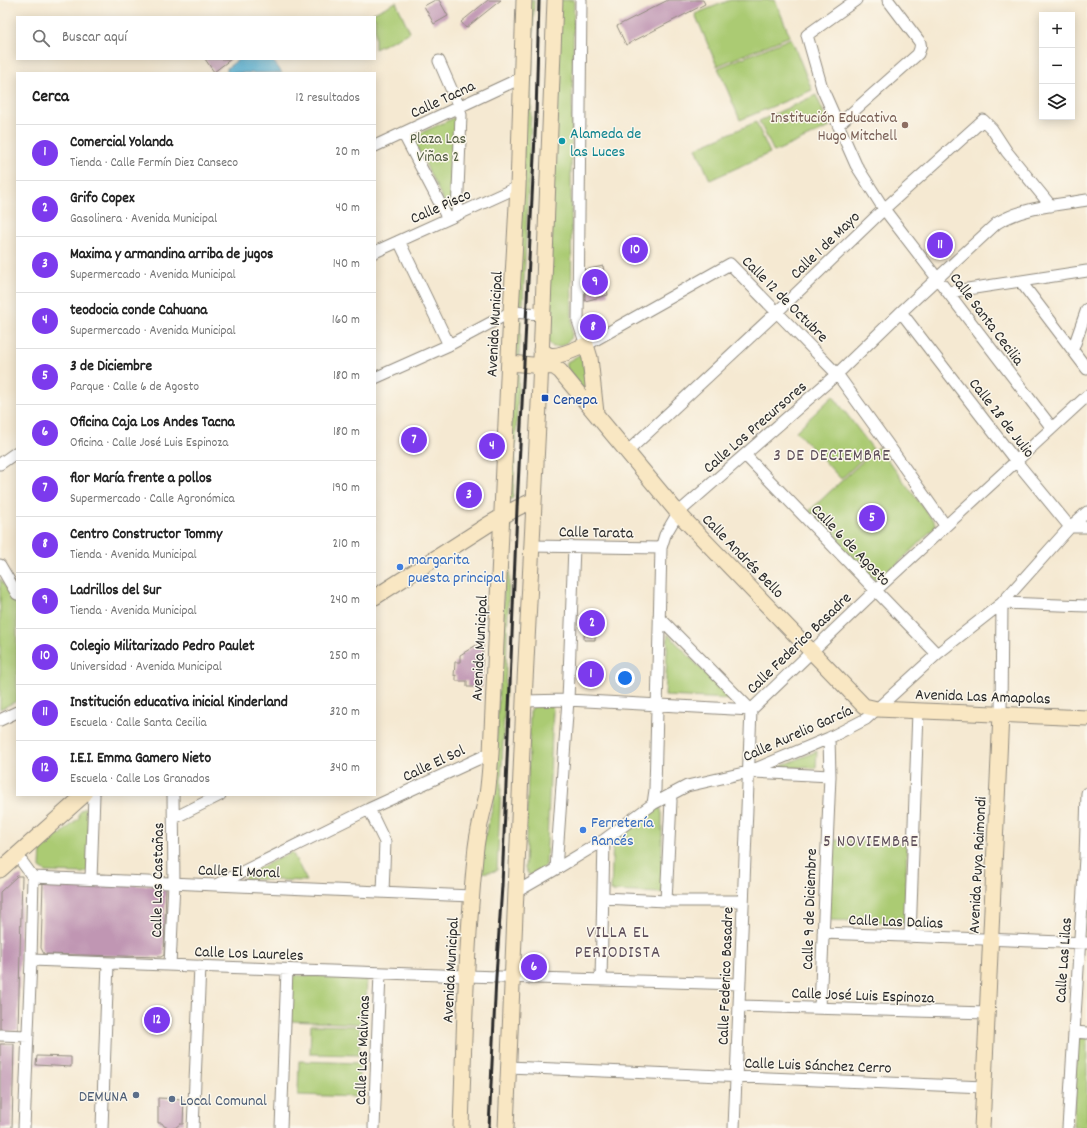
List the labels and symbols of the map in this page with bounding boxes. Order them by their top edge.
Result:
street label: Calle Tacna [407,75,480,125]
place label: Institución Educativa Hugo Mitchell [770,107,897,148]
marker: Institución Educativa Hugo Mitchell [900,120,910,130]
place label: Alameda de las Luces [570,123,641,164]
park label: Plaza Las Viñas 2 [410,128,467,169]
marker: Alameda de las Luces [557,136,567,146]
street label: Calle Pisco [407,184,475,231]
street label: Calle 1 de Mayo [786,206,866,285]
pin: 11 [927,230,953,260]
pin: 10 [622,235,648,265]
street label: Calle 12 de Octubre [736,251,833,348]
pin: 9 [582,267,608,297]
street label: Calle Santa Cecilia [943,268,1029,371]
street label: Avenida Municipal [481,270,510,378]
pin: 8 [580,312,606,342]
street label: Calle 28 de Julio [963,374,1040,463]
street label: Calle Los Precursores [699,376,813,479]
place label: Cenepa [553,389,598,412]
marker: Cenepa [540,393,550,403]
pin: 7 [401,425,427,455]
pin: 4 [479,431,505,461]
district label: 3 DE DECIEMBRE [773,445,891,469]
pin: 3 [456,480,482,510]
street label: Calle 6 de Agosto [805,500,895,592]
pin: 5 [859,503,885,533]
street label: Calle Andrés Bello [696,509,789,604]
street label: Calle Tarata [559,521,634,546]
place label: margarita puesta principal [408,549,505,590]
marker: margarita puesta principal [395,562,405,572]
street label: Calle Federico Basadre [742,587,857,700]
street label: Avenida Municipal [466,594,495,702]
pin: 2 [579,608,605,638]
pin: 1 [578,659,604,689]
your location [615,668,635,688]
street label: Avenida Las Amapolas [915,684,1051,711]
street label: Calle Aurelio García [739,700,857,769]
street label: Calle El Sol [399,740,469,789]
street label: Avenida Puya Raimondi [963,796,994,934]
place label: Ferretería Rancés [591,812,654,853]
street label: Calle Las Castañas [146,822,171,938]
marker: Ferretería Rancés [578,825,588,835]
district label: 5 NOVIEMBRE [823,831,919,855]
street label: Calle 9 de Diciembre [797,848,824,970]
street label: Calle El Moral [197,860,281,885]
street label: Calle Federico Basadre [713,907,740,1046]
street label: Calle Las Dalias [848,909,944,936]
street label: Avenida Municipal [437,916,466,1024]
street label: Calle Las Lilas [1050,916,1079,1004]
district label: VILLA EL PERIODISTA [575,922,661,966]
street label: Calle Los Laureles [194,941,304,968]
pin: 6 [521,952,547,982]
street label: Calle José Luis Espinoza [791,983,935,1011]
street label: Calle Las Malvinas [350,994,377,1106]
pin: 12 [144,1005,170,1035]
street label: Calle Luis Sánchez Cerro [744,1052,892,1081]
place label: DEMUNA [79,1086,128,1109]
marker: DEMUNA [131,1090,141,1100]
place label: Local Comunal [180,1090,267,1113]
marker: Local Comunal [167,1094,177,1104]

